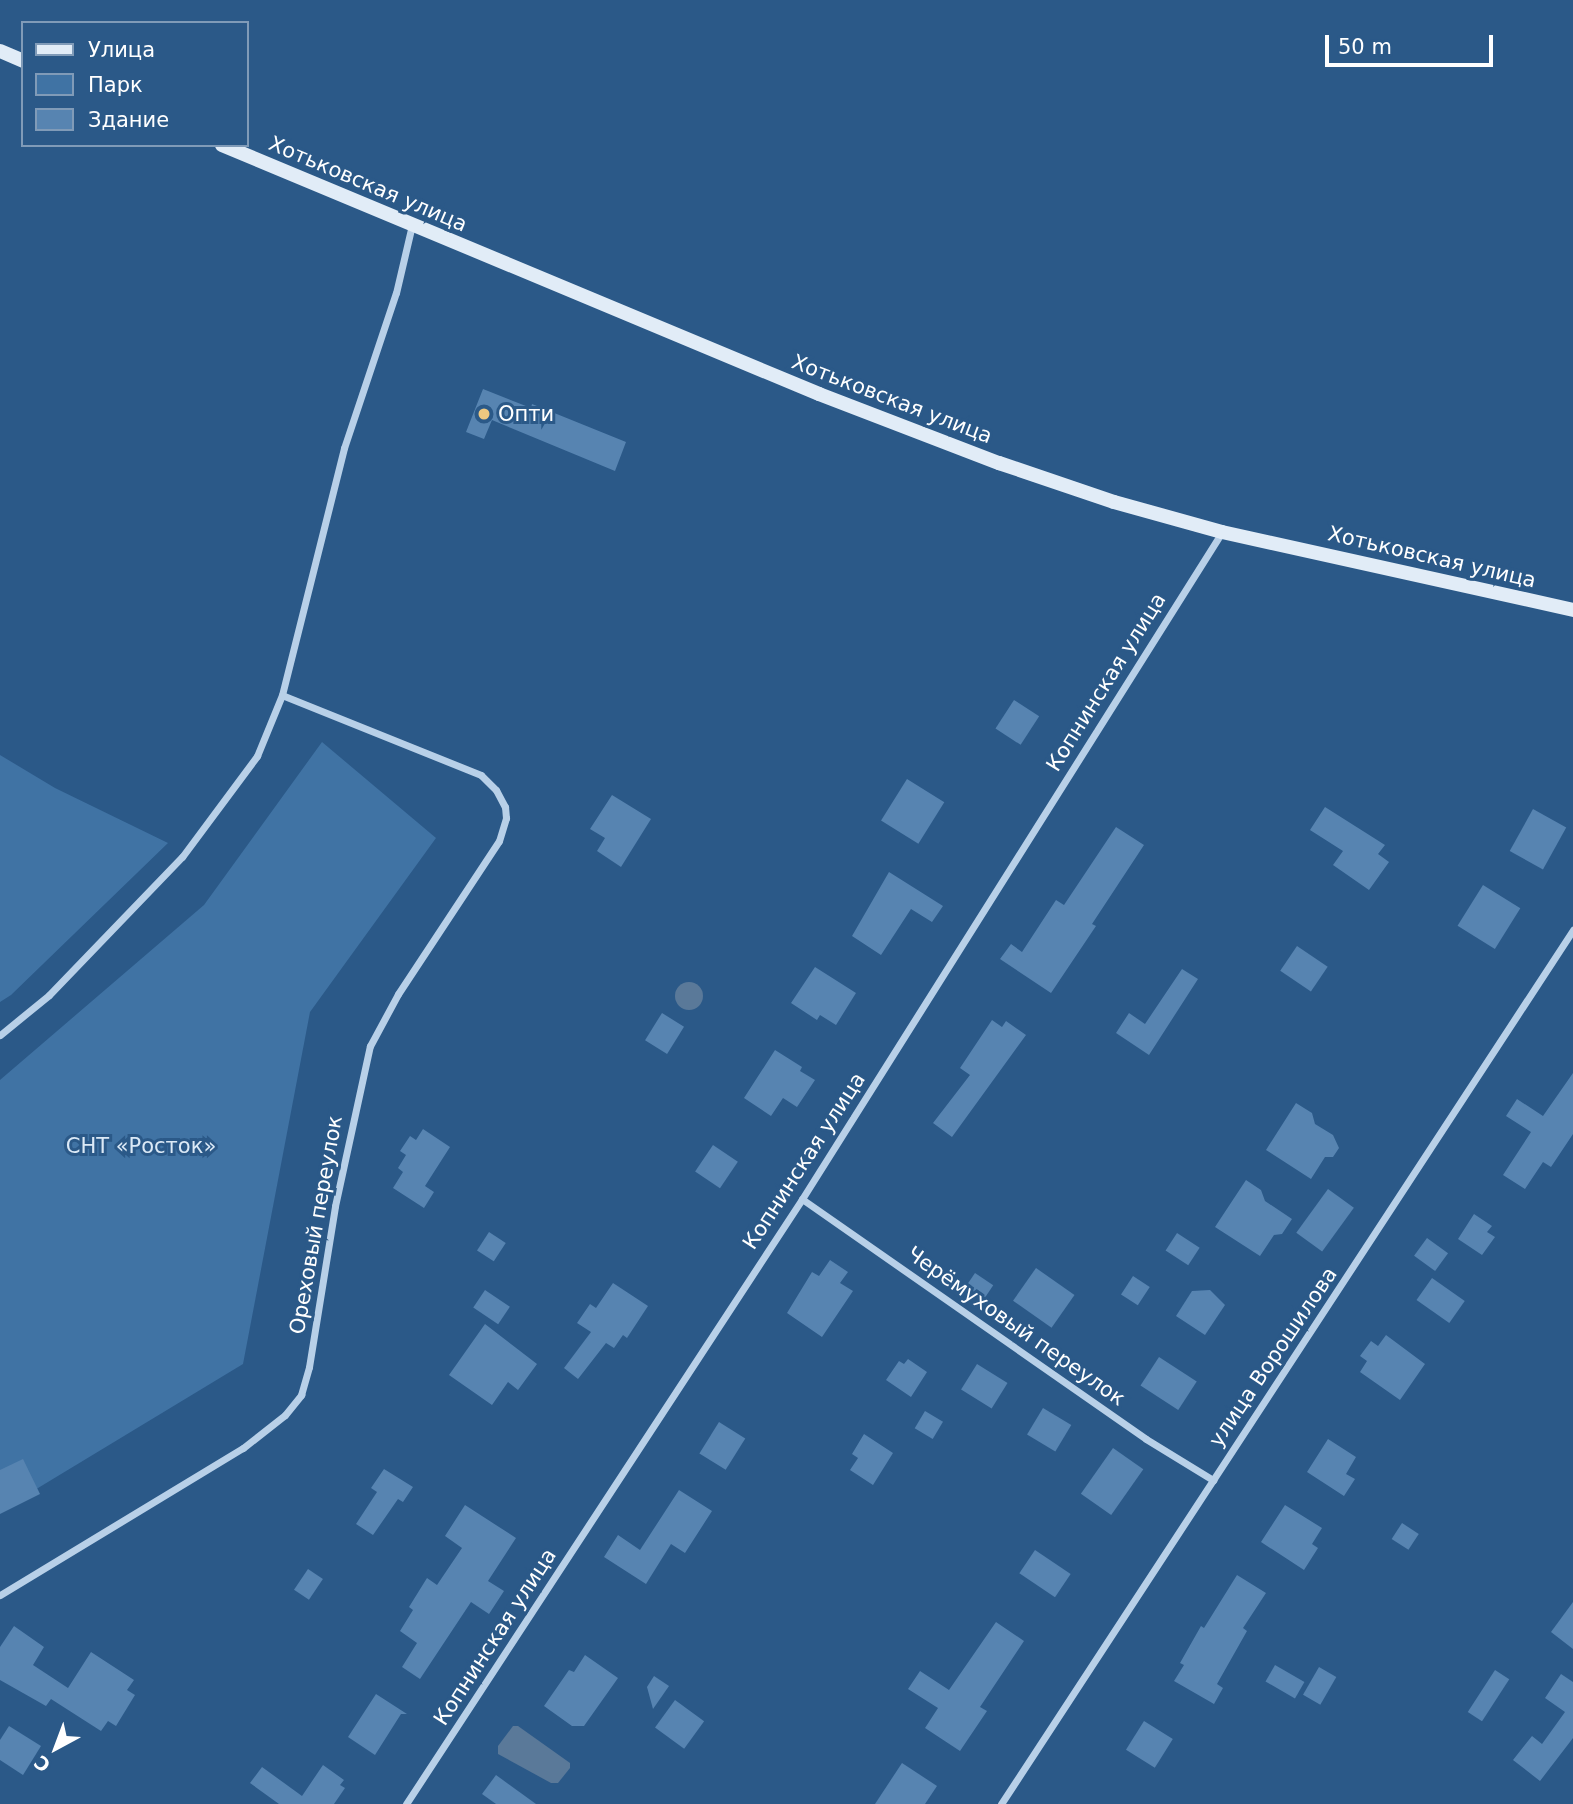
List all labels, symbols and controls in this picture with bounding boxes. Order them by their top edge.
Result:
legend [21,21,248,147]
scale bar [1328,21,1496,65]
text: 50 m [1338,35,1392,59]
text: Улица [88,38,155,62]
text: Парк [88,73,143,97]
text: Здание [88,108,169,132]
street label: Хотьковская улица [265,131,471,237]
street label: Хотьковская улица [788,349,996,449]
place label: Опти [498,401,554,427]
marker: Опти [476,406,492,422]
street label: Хотьковская улица [1325,521,1539,593]
street label: Копнинская улица [1041,588,1171,776]
street label: Копнинская улица [737,1068,871,1254]
street label: Ореховый переулок [284,1114,348,1336]
park label: СНТ «Росток» [66,1133,216,1159]
street label: Черёмуховый переулок [902,1241,1130,1411]
street label: улица Ворошилова [1204,1262,1342,1452]
street label: Копнинская улица [428,1544,562,1730]
north arrow [21,1713,91,1783]
text: С [30,1751,55,1777]

